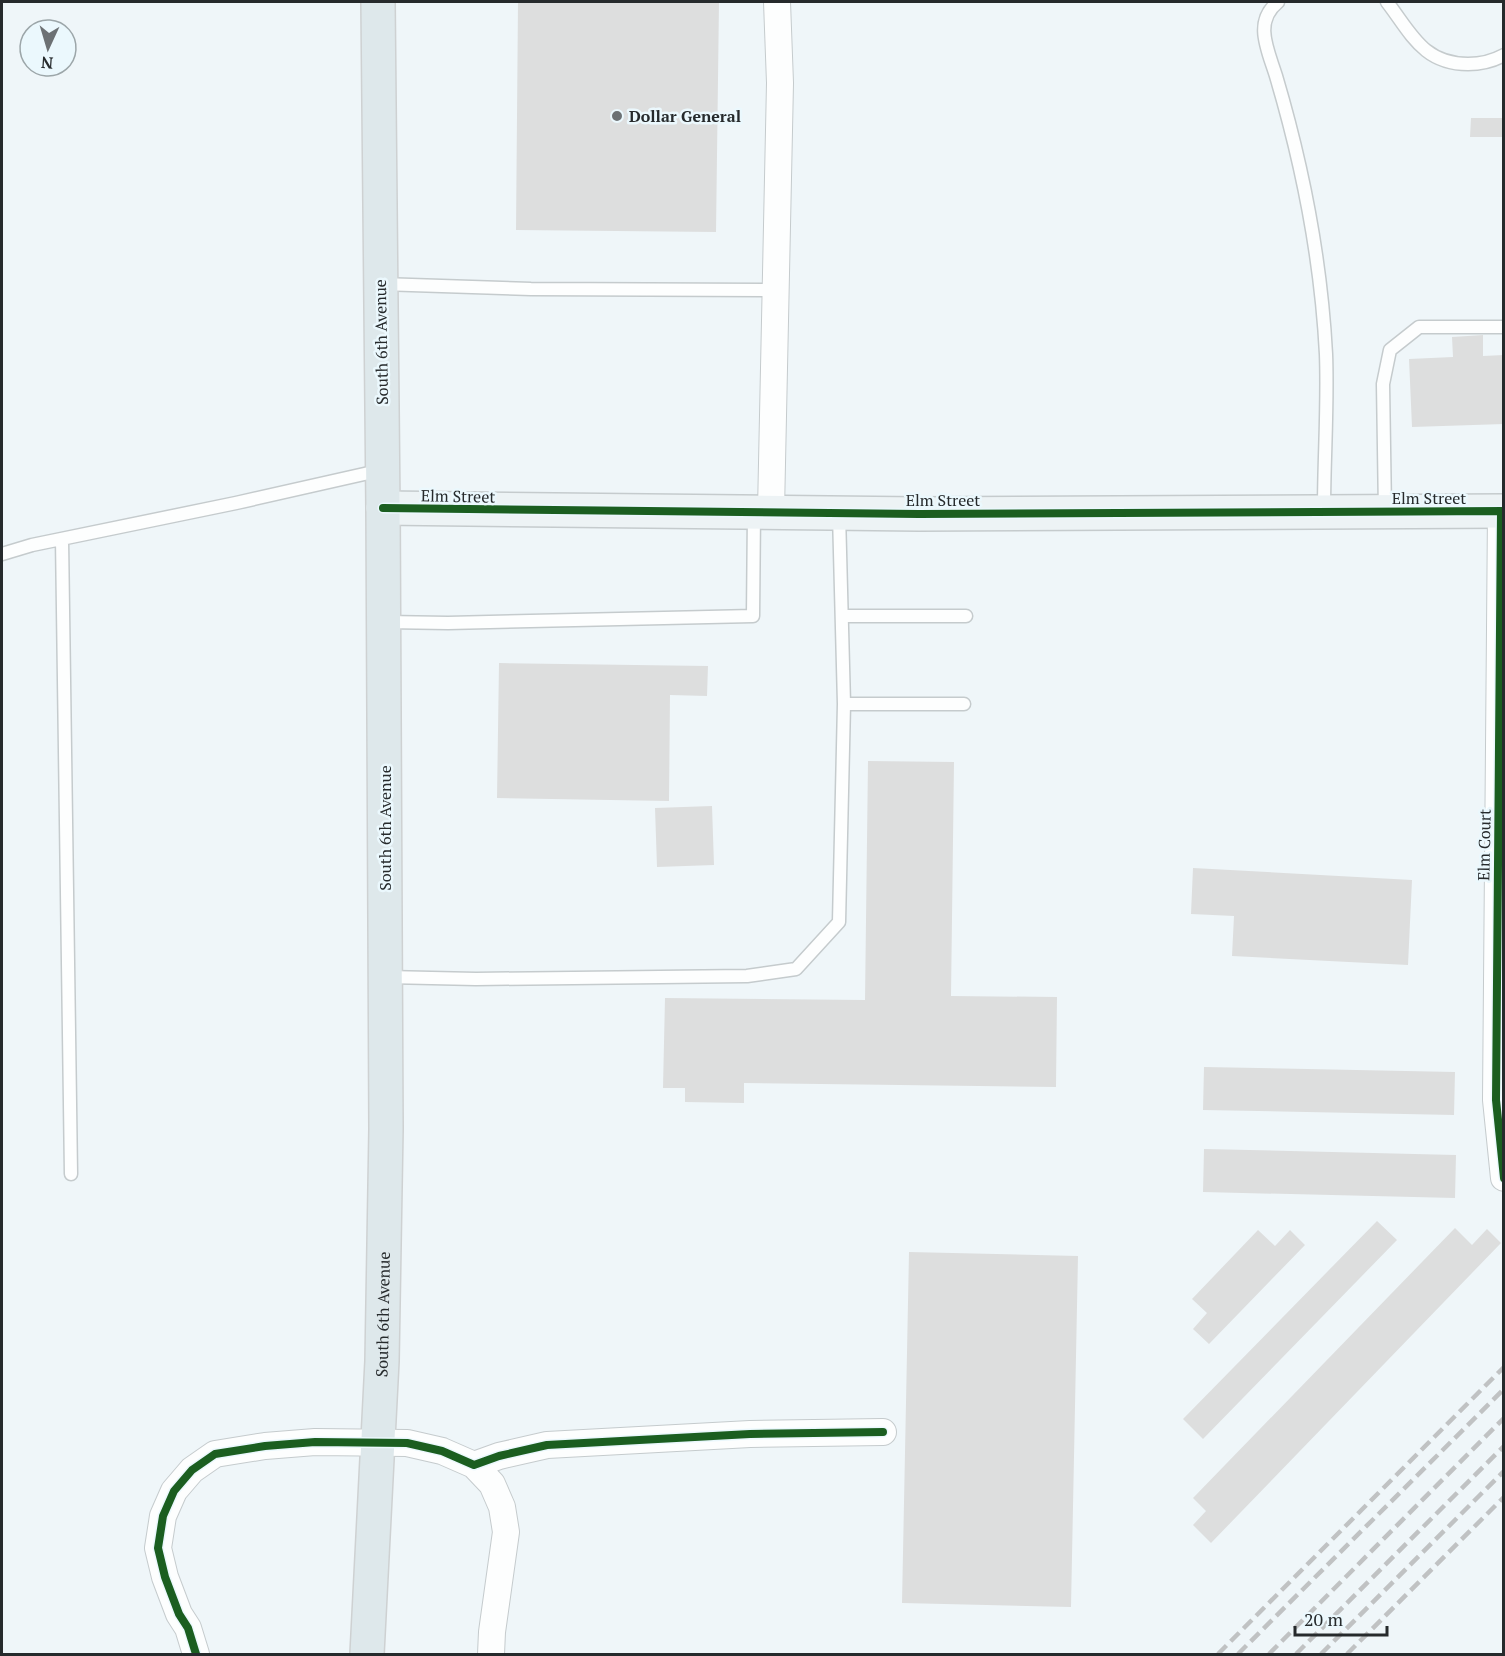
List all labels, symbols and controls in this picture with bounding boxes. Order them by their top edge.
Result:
north arrow [18,18,78,78]
text: N [40,52,54,74]
place label: Dollar General [629,105,741,127]
marker: Dollar General [610,109,624,123]
street label: South 6th Avenue [369,279,393,405]
street label: Elm Street [421,484,496,508]
street label: Elm Street [1392,487,1466,509]
street label: Elm Street [906,489,980,511]
street label: South 6th Avenue [374,765,396,891]
street label: Elm Court [1472,809,1496,881]
street label: South 6th Avenue [370,1251,395,1378]
scale bar [1295,1599,1386,1637]
text: 20 m [1304,1607,1344,1631]

